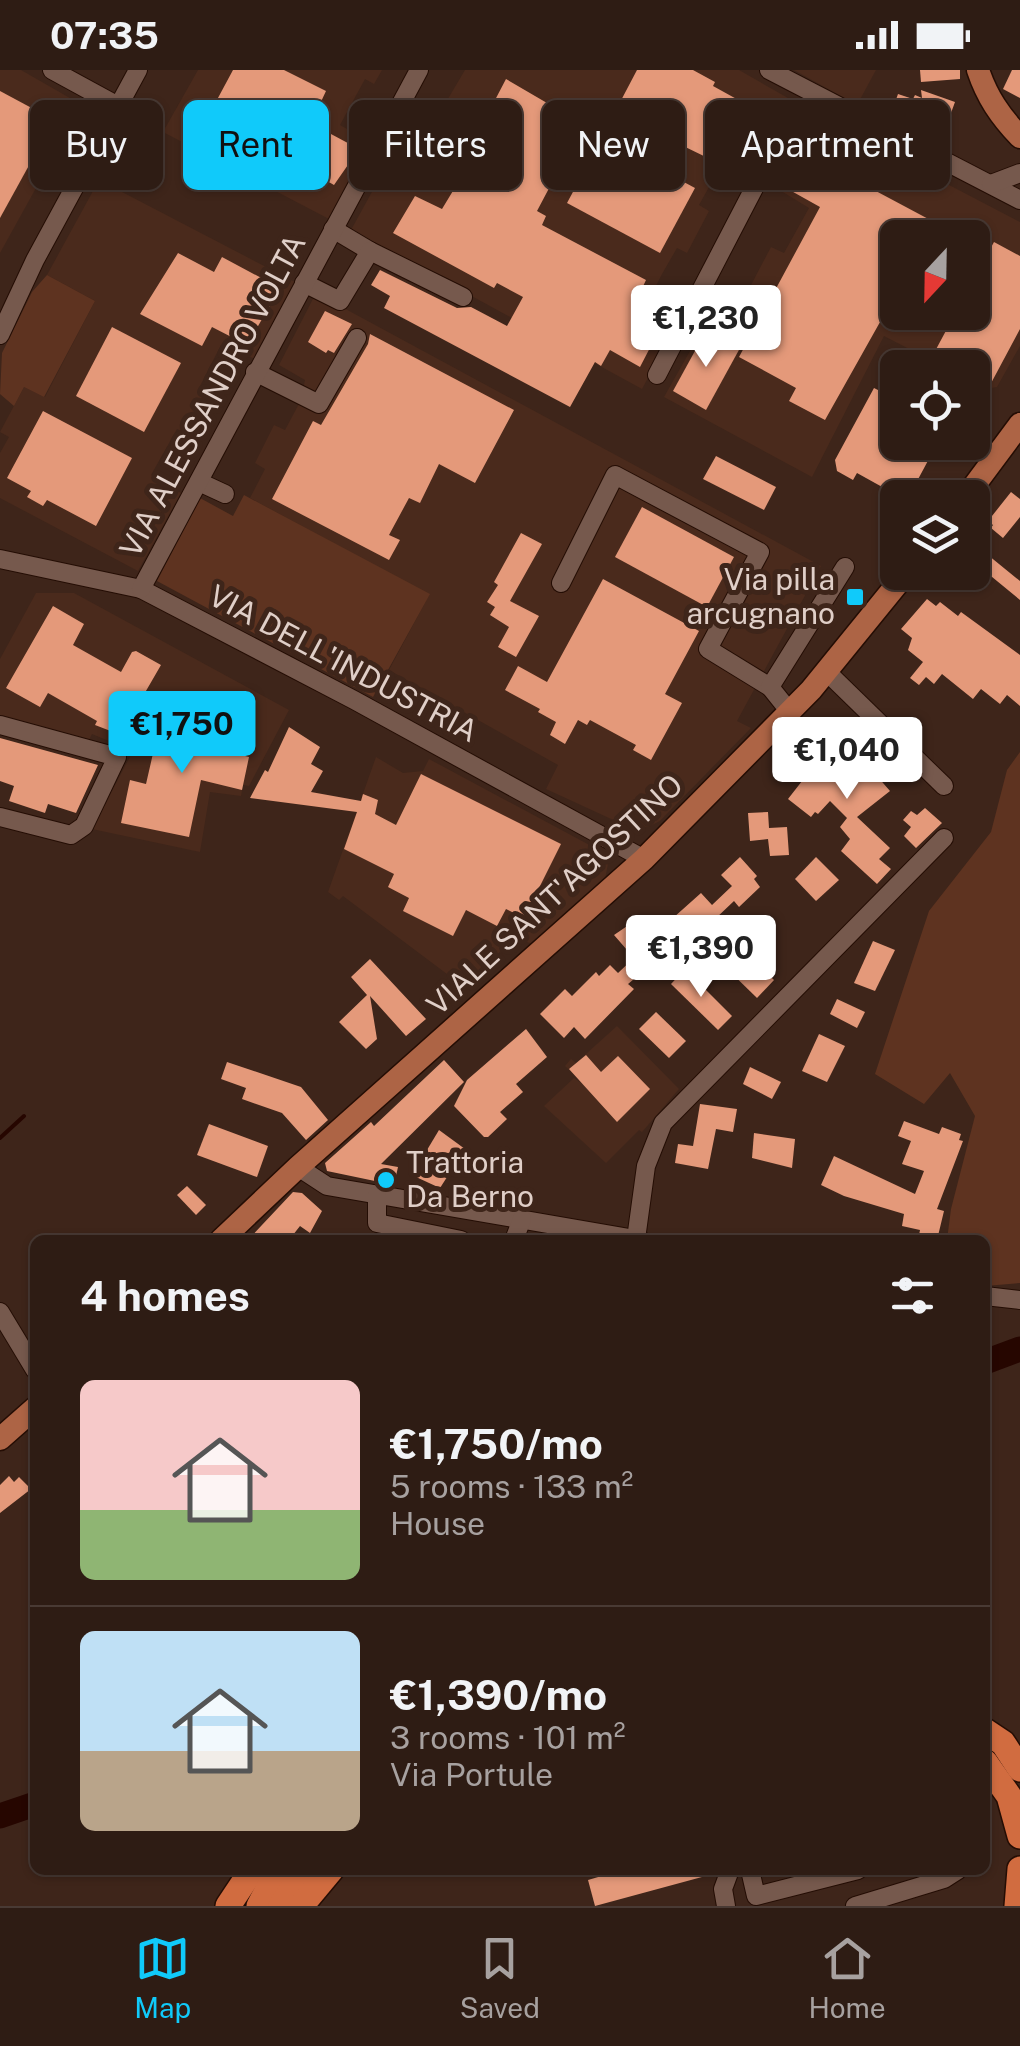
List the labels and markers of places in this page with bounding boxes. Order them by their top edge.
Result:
pin: €1,230 [625,285,787,370]
place label: Via pilla arcugnano [687,561,835,631]
marker: Via pilla arcugnano [844,586,866,608]
pin: €1,750 [101,691,263,776]
pin: €1,040 [766,717,928,802]
pin: €1,390 [620,915,782,1000]
place label: Trattoria Da Berno [406,1144,534,1214]
marker: Trattoria Da Berno [375,1169,397,1191]

